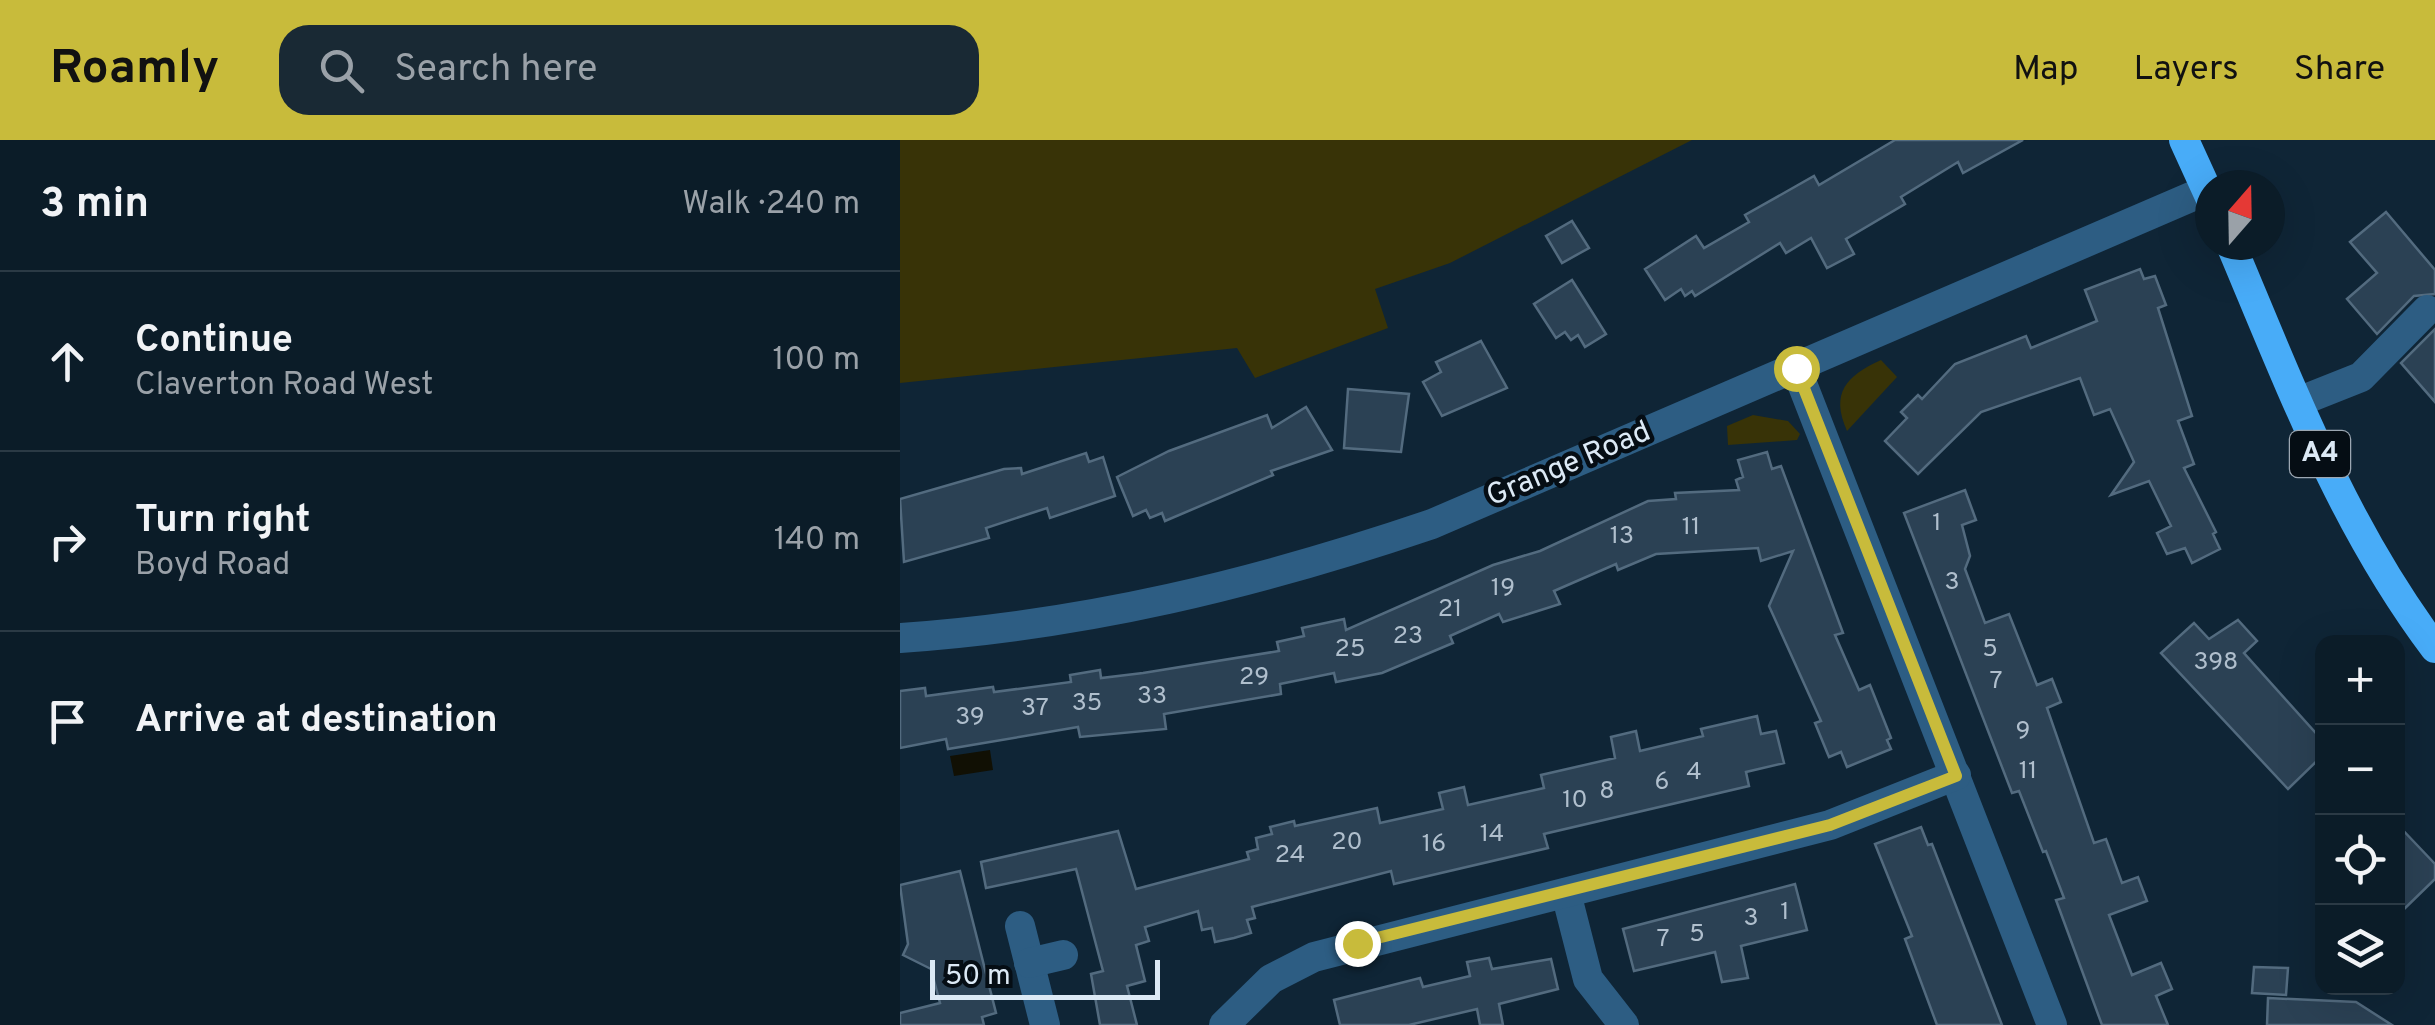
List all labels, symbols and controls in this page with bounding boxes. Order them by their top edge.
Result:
search box [279,25,979,115]
text: Roamly [50,40,219,100]
icon: search [314,43,369,98]
text: Search here [394,46,597,95]
text: Map [2013,48,2079,92]
text: Layers [2134,48,2239,92]
text: Share [2294,48,2385,92]
north arrow [2195,170,2285,260]
text: 3 min [40,179,149,232]
text: Walk · 240 m [682,185,860,225]
text: Continue [135,317,293,366]
icon: ahead [40,334,95,389]
text: 100 m [773,341,860,381]
route start [1774,346,1820,392]
text: Claverton Road West [135,366,433,406]
street label: Grange Road [1481,414,1657,516]
road number: A4 [2290,431,2350,477]
text: Turn right [135,497,310,546]
house number: 1 [1932,508,1942,540]
house number: 11 [1682,512,1700,544]
icon: right [40,514,95,569]
text: 140 m [774,521,860,561]
house number: 13 [1610,521,1634,553]
text: Boyd Road [135,546,290,586]
house number: 3 [1944,567,1960,599]
house number: 19 [1491,573,1515,605]
house number: 21 [1438,594,1462,626]
house number: 23 [1393,621,1423,653]
house number: 25 [1335,634,1365,666]
house number: 5 [1982,634,1998,666]
map controls [2315,635,2405,995]
button: + [2315,635,2405,725]
house number: 398 [2194,647,2238,679]
house number: 29 [1239,662,1269,694]
house number: 7 [1989,666,2003,698]
house number: 33 [1137,681,1167,713]
house number: 35 [1072,688,1102,720]
house number: 37 [1021,693,1049,725]
icon: arrive [40,694,95,749]
text: Arrive at destination [135,697,498,746]
house number: 39 [955,702,985,734]
house number: 9 [2016,716,2030,748]
button: − [2315,725,2405,815]
house number: 11 [2019,756,2037,788]
house number: 4 [1686,757,1702,789]
house number: 6 [1655,767,1669,799]
house number: 8 [1599,776,1615,808]
house number: 10 [1562,785,1588,817]
button: locate [2315,815,2405,905]
house number: 14 [1480,819,1504,851]
house number: 20 [1331,827,1363,859]
house number: 16 [1422,829,1446,861]
house number: 24 [1275,840,1305,872]
house number: 1 [1780,897,1790,929]
house number: 3 [1743,903,1759,935]
button: layers [2315,905,2405,995]
house number: 5 [1689,919,1705,951]
route end [1335,921,1381,967]
house number: 7 [1656,924,1670,956]
scale bar [930,955,1160,1000]
text: 50 m [945,959,1011,995]

